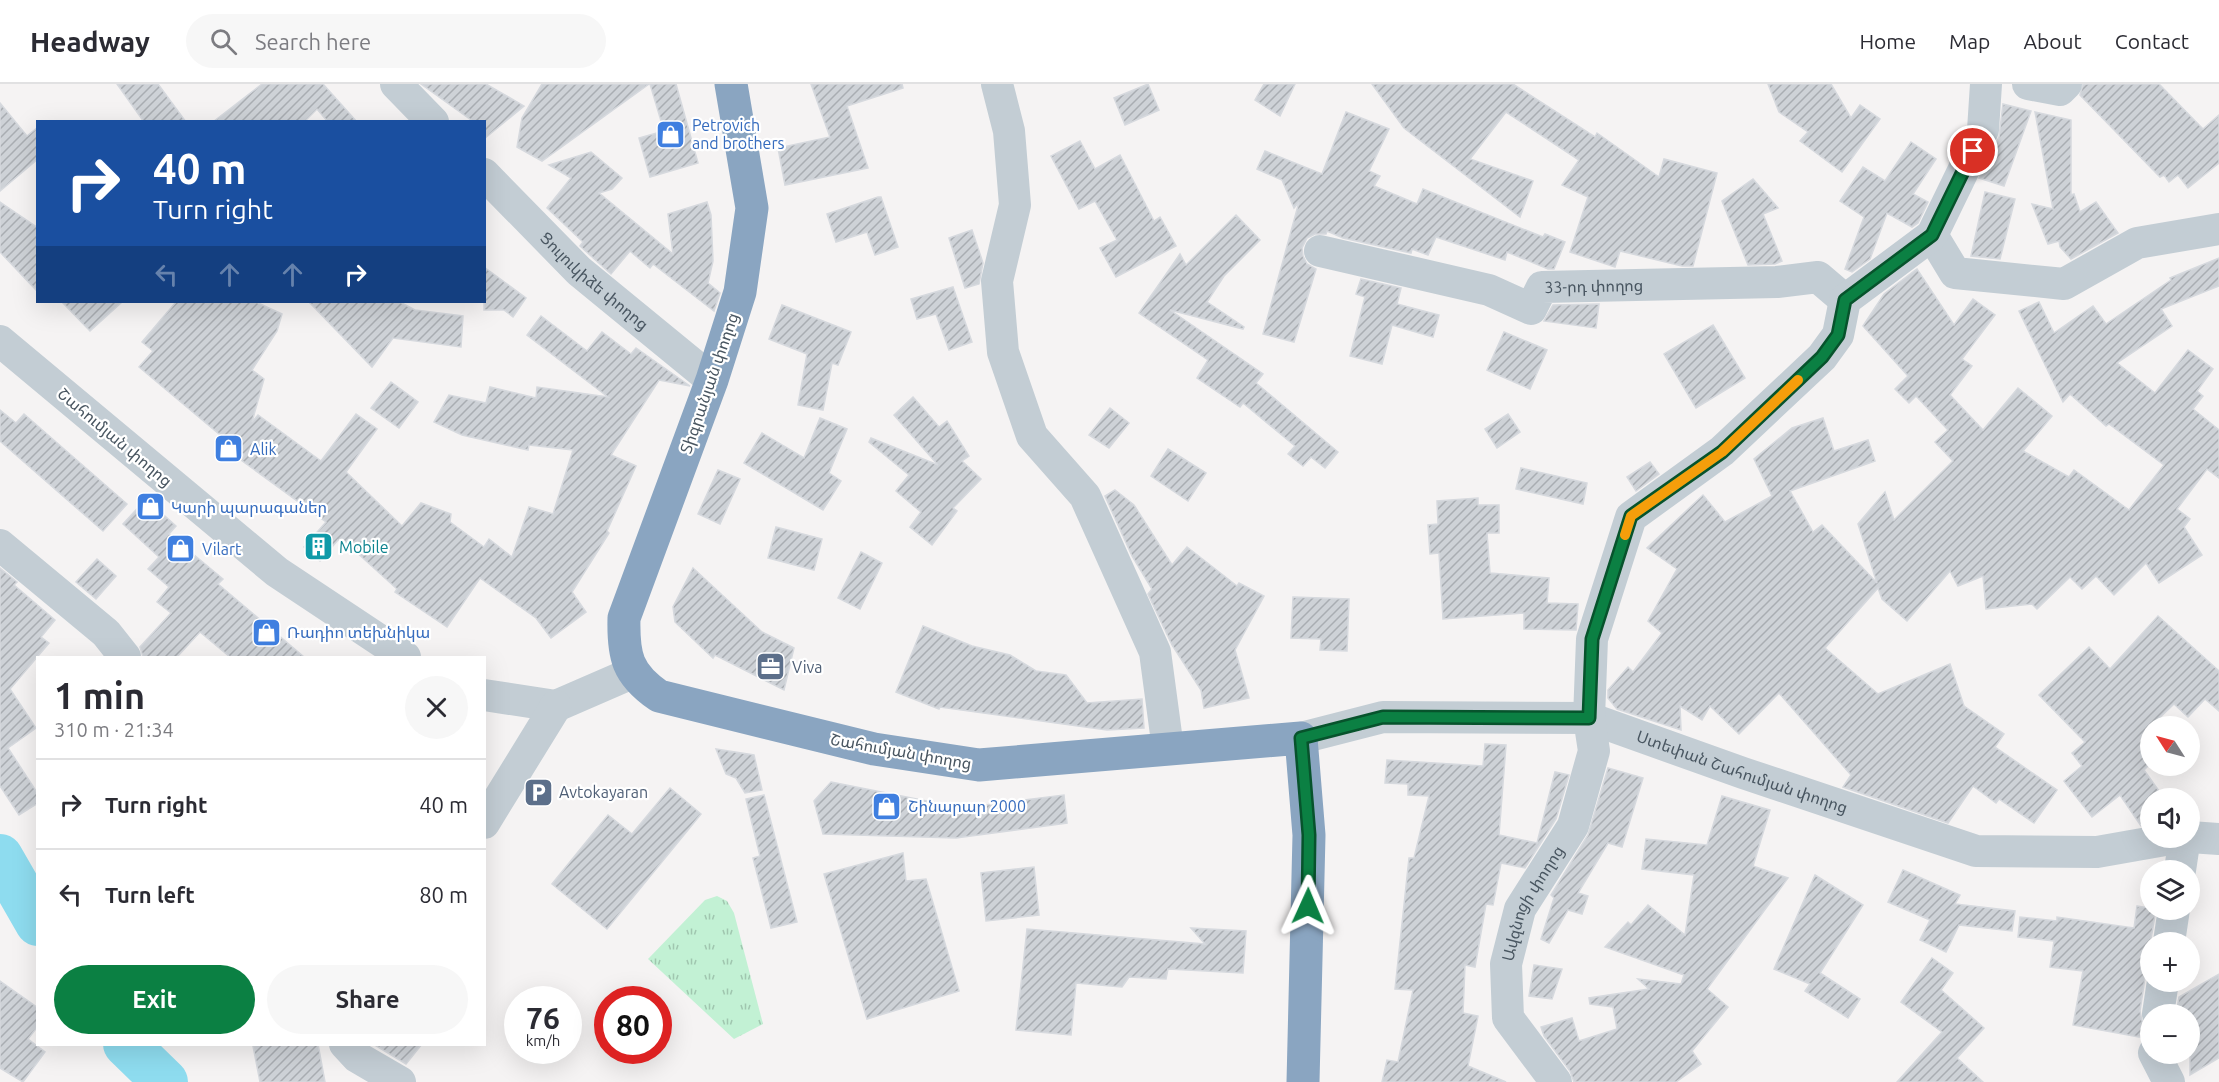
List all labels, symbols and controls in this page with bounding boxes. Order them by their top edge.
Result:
search box [186,14,606,68]
icon: search [207,25,240,58]
text: Headway [30,26,150,57]
text: Search here [255,29,371,54]
text: Home [1859,29,1916,53]
text: Map [1949,29,1990,53]
text: About [2023,29,2082,53]
text: Contact [2115,29,2189,53]
place label: Petrovich and brothers [692,116,784,152]
shop icon: Petrovich and brothers [655,118,687,150]
pin [1947,125,1998,176]
icon: arrive [1956,134,1989,167]
icon: right [54,144,132,222]
text: 40 m [153,145,247,192]
text: Turn right [153,194,273,224]
street label: Ցուլուկիձե փողոց [537,228,652,334]
icon: left [150,258,183,291]
icon: ahead [213,258,246,291]
icon: ahead [276,258,309,291]
icon: right [339,258,372,291]
street label: 33-րդ փողոց [1544,276,1644,296]
street label: Տիգրանյան փողոց [676,310,743,456]
street label: Շահումյան փողոց [54,384,176,491]
shop icon: Alik [213,433,245,465]
place label: Alik [250,440,277,458]
shop icon: Կարի պարագաներ [134,491,166,523]
place label: Կարի պարագաներ [171,498,327,517]
building icon: Mobile [302,531,334,563]
shop icon: Vilart [165,533,197,565]
place label: Mobile [339,538,389,556]
place label: Vilart [202,540,242,558]
shop icon: Ռադիո տեխնիկա [250,616,282,648]
place label: Ռադիո տեխնիկա [287,623,430,642]
office icon: Viva [755,651,787,683]
place label: Viva [792,658,823,676]
text: 1 min [54,675,145,716]
button: close [405,676,468,739]
north arrow [2140,716,2200,776]
map controls [2140,716,2200,1064]
text: 310 m · 21:34 [54,718,174,741]
street label: Ստեփան Շահումյան փողոց [1634,727,1850,817]
street label: Շահումյան փողոց [829,730,973,773]
parking icon: Avtokayaran [522,776,554,808]
place label: Avtokayaran [559,783,648,801]
icon: right [54,788,87,821]
button: sound [2140,788,2200,848]
shop icon: Շինարար 2000 [871,790,903,822]
text: Turn right [105,792,207,817]
text: 40 m [419,792,468,817]
place label: Շինարար 2000 [908,797,1026,816]
street label: Ավզնոցի փողոց [1498,842,1568,963]
button: layers [2140,860,2200,920]
position arrow [1276,874,1340,938]
icon: left [54,878,87,911]
text: Turn left [105,882,195,907]
text: 80 m [419,882,468,907]
button: + [2140,932,2200,992]
button: Exit [54,965,255,1034]
button: Share [267,965,468,1034]
speed limit sign: 80 [594,986,672,1064]
text: 76 [526,1001,560,1035]
button: − [2140,1004,2200,1064]
text: km/h [526,1032,560,1049]

